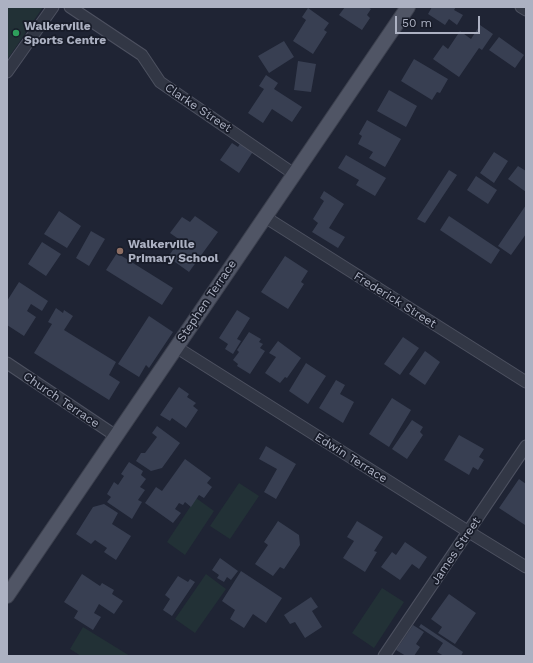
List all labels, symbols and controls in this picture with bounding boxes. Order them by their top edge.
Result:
scale bar [397,8,482,34]
text: 50 m [402,16,432,30]
place label: Walkerville Sports Centre [24,19,106,47]
marker: Walkerville Sports Centre [11,28,21,38]
street label: Clarke Street [162,80,234,136]
place label: Walkerville Primary School [128,237,219,265]
marker: Walkerville Primary School [115,246,125,256]
street label: Stephen Terrace [174,257,240,345]
street label: Frederick Street [351,269,439,331]
street label: Church Terrace [20,369,102,431]
street label: Edwin Terrace [312,430,390,486]
street label: James Street [428,515,484,587]

